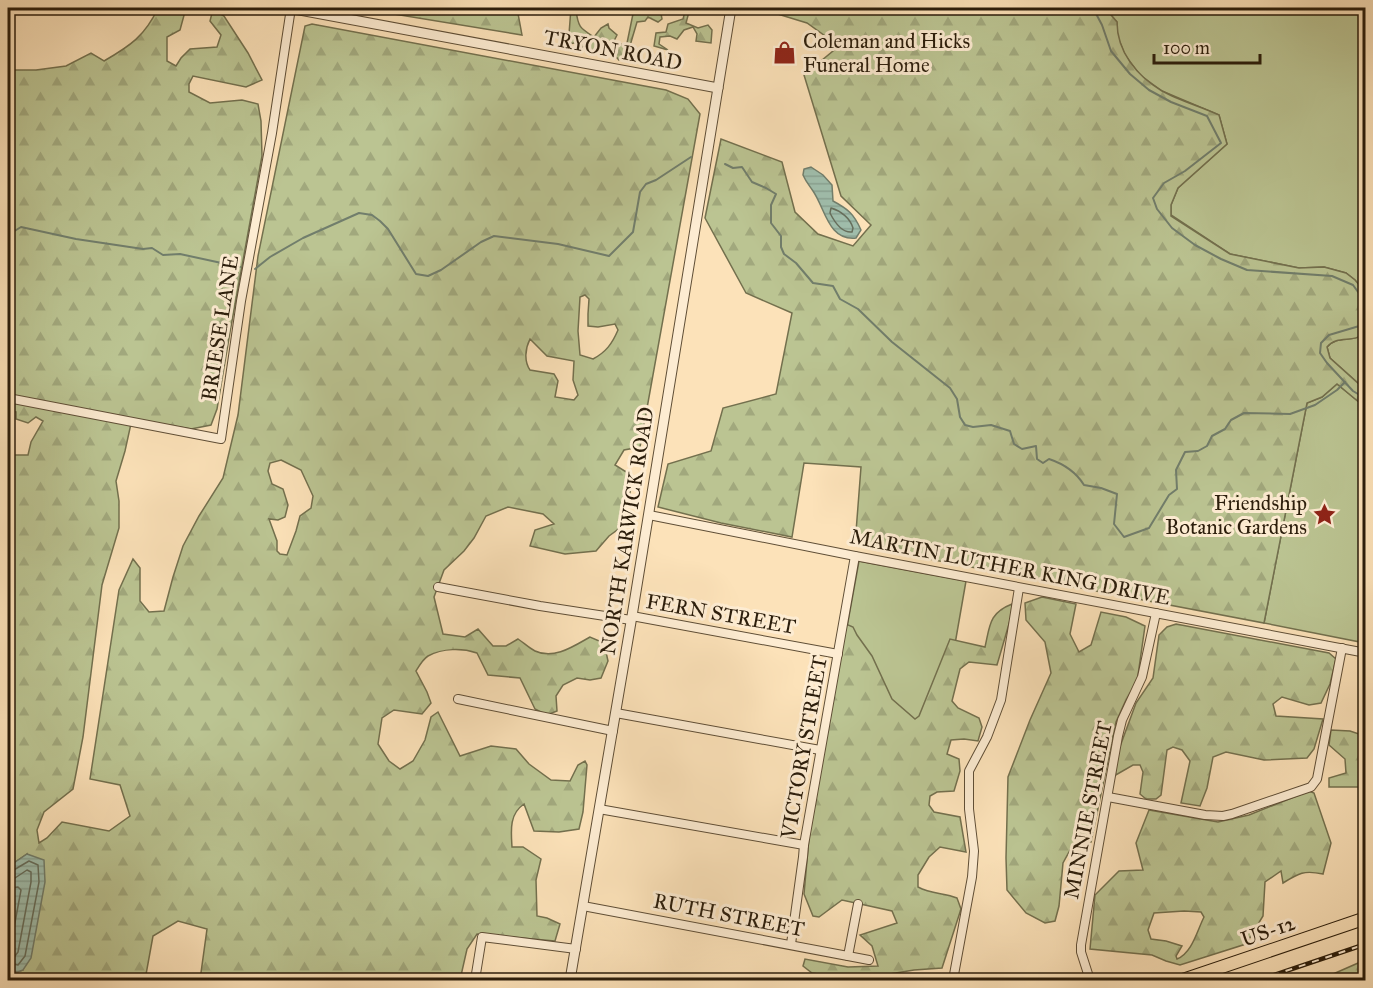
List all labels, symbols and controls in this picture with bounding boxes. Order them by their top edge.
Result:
street label: TRYON ROAD [542,24,684,76]
scale bar [1154,27,1260,65]
place label: Coleman and Hicks Funeral Home [803,28,970,78]
text: 100 m [1163,37,1210,59]
shop icon: Coleman and Hicks Funeral Home [772,40,798,66]
street label: BRIESE LANE [196,253,244,403]
street label: NORTH KARWICK ROAD [595,405,659,657]
place label: Friendship Botanic Gardens [1165,490,1307,540]
place icon: Friendship Botanic Gardens [1312,502,1338,528]
street label: MARTIN LUTHER KING DRIVE [848,523,1172,611]
street label: FERN STREET [644,588,798,640]
street label: VICTORY STREET [775,653,833,842]
street label: MINNIE STREET [1058,719,1118,901]
street label: RUTH STREET [651,888,807,942]
street label: US-12 [1237,909,1299,952]

